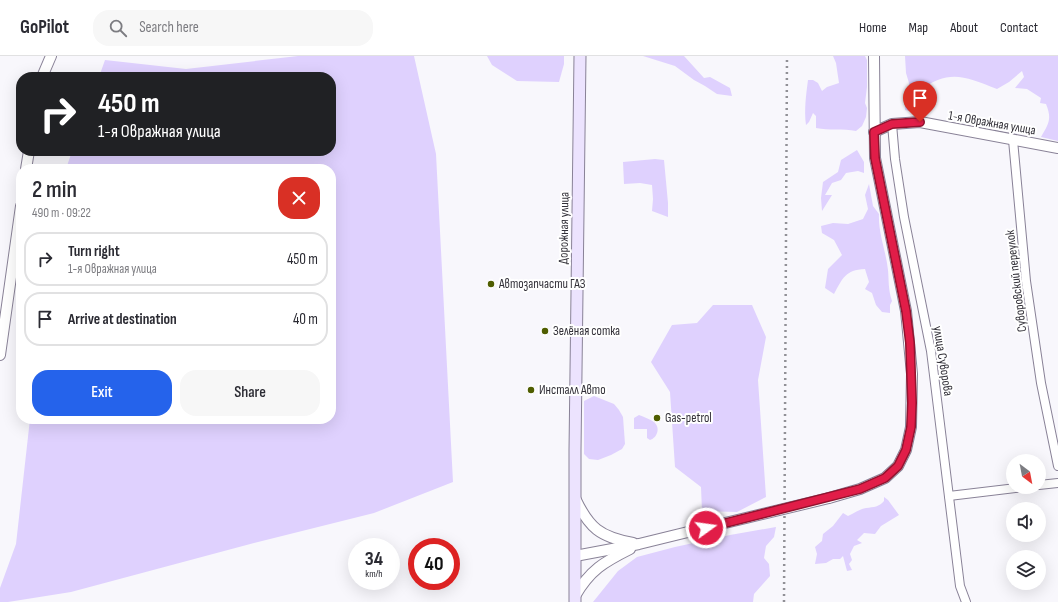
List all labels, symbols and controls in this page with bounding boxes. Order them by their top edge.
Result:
search box [93,10,373,46]
text: GoPilot [20,16,69,39]
icon: search [107,17,129,39]
text: Search here [139,18,199,37]
text: Home [859,19,887,36]
text: Map [909,19,928,36]
text: About [950,19,978,36]
text: Contact [1000,19,1038,36]
pin [903,81,937,122]
text: 450 m [98,87,160,120]
icon: arrive [909,87,931,109]
icon: right [32,88,84,140]
street label: 1-я Овражная улица [947,107,1037,139]
text: 1-я Овражная улица [98,121,221,142]
text: 2 min [32,175,77,204]
button: close [278,177,320,219]
street label: Дорожная улица [555,192,573,264]
text: 490 m · 09:22 [32,205,91,221]
street label: Суворовский переулок [1002,229,1030,333]
text: Turn right [68,242,120,261]
icon: right [34,248,56,270]
text: 450 m [287,250,318,269]
text: 1-я Овражная улица [68,261,157,277]
place label: Автозапчасти ГАЗ [498,276,586,292]
marker: Автозапчасти ГАЗ [486,279,496,289]
icon: arrive [34,308,56,330]
text: Arrive at destination [68,310,177,329]
text: 40 m [293,310,318,329]
place label: Зелёная сотка [553,323,620,339]
street label: улица Суворова [930,325,956,397]
marker: Зелёная сотка [540,326,550,336]
button: Exit [32,370,172,416]
button: Share [180,370,320,416]
place label: Инсталл Авто [539,382,606,398]
marker: Инсталл Авто [526,385,536,395]
place label: Gas-petrol [665,410,712,426]
marker: Gas-petrol [652,413,662,423]
north arrow [1006,454,1046,494]
map controls [1006,454,1046,590]
button: sound [1006,502,1046,542]
position arrow [685,507,727,549]
speed limit sign: 40 [408,538,460,590]
text: 34 [365,547,383,571]
button: layers [1006,550,1046,590]
text: km/h [365,568,383,580]

